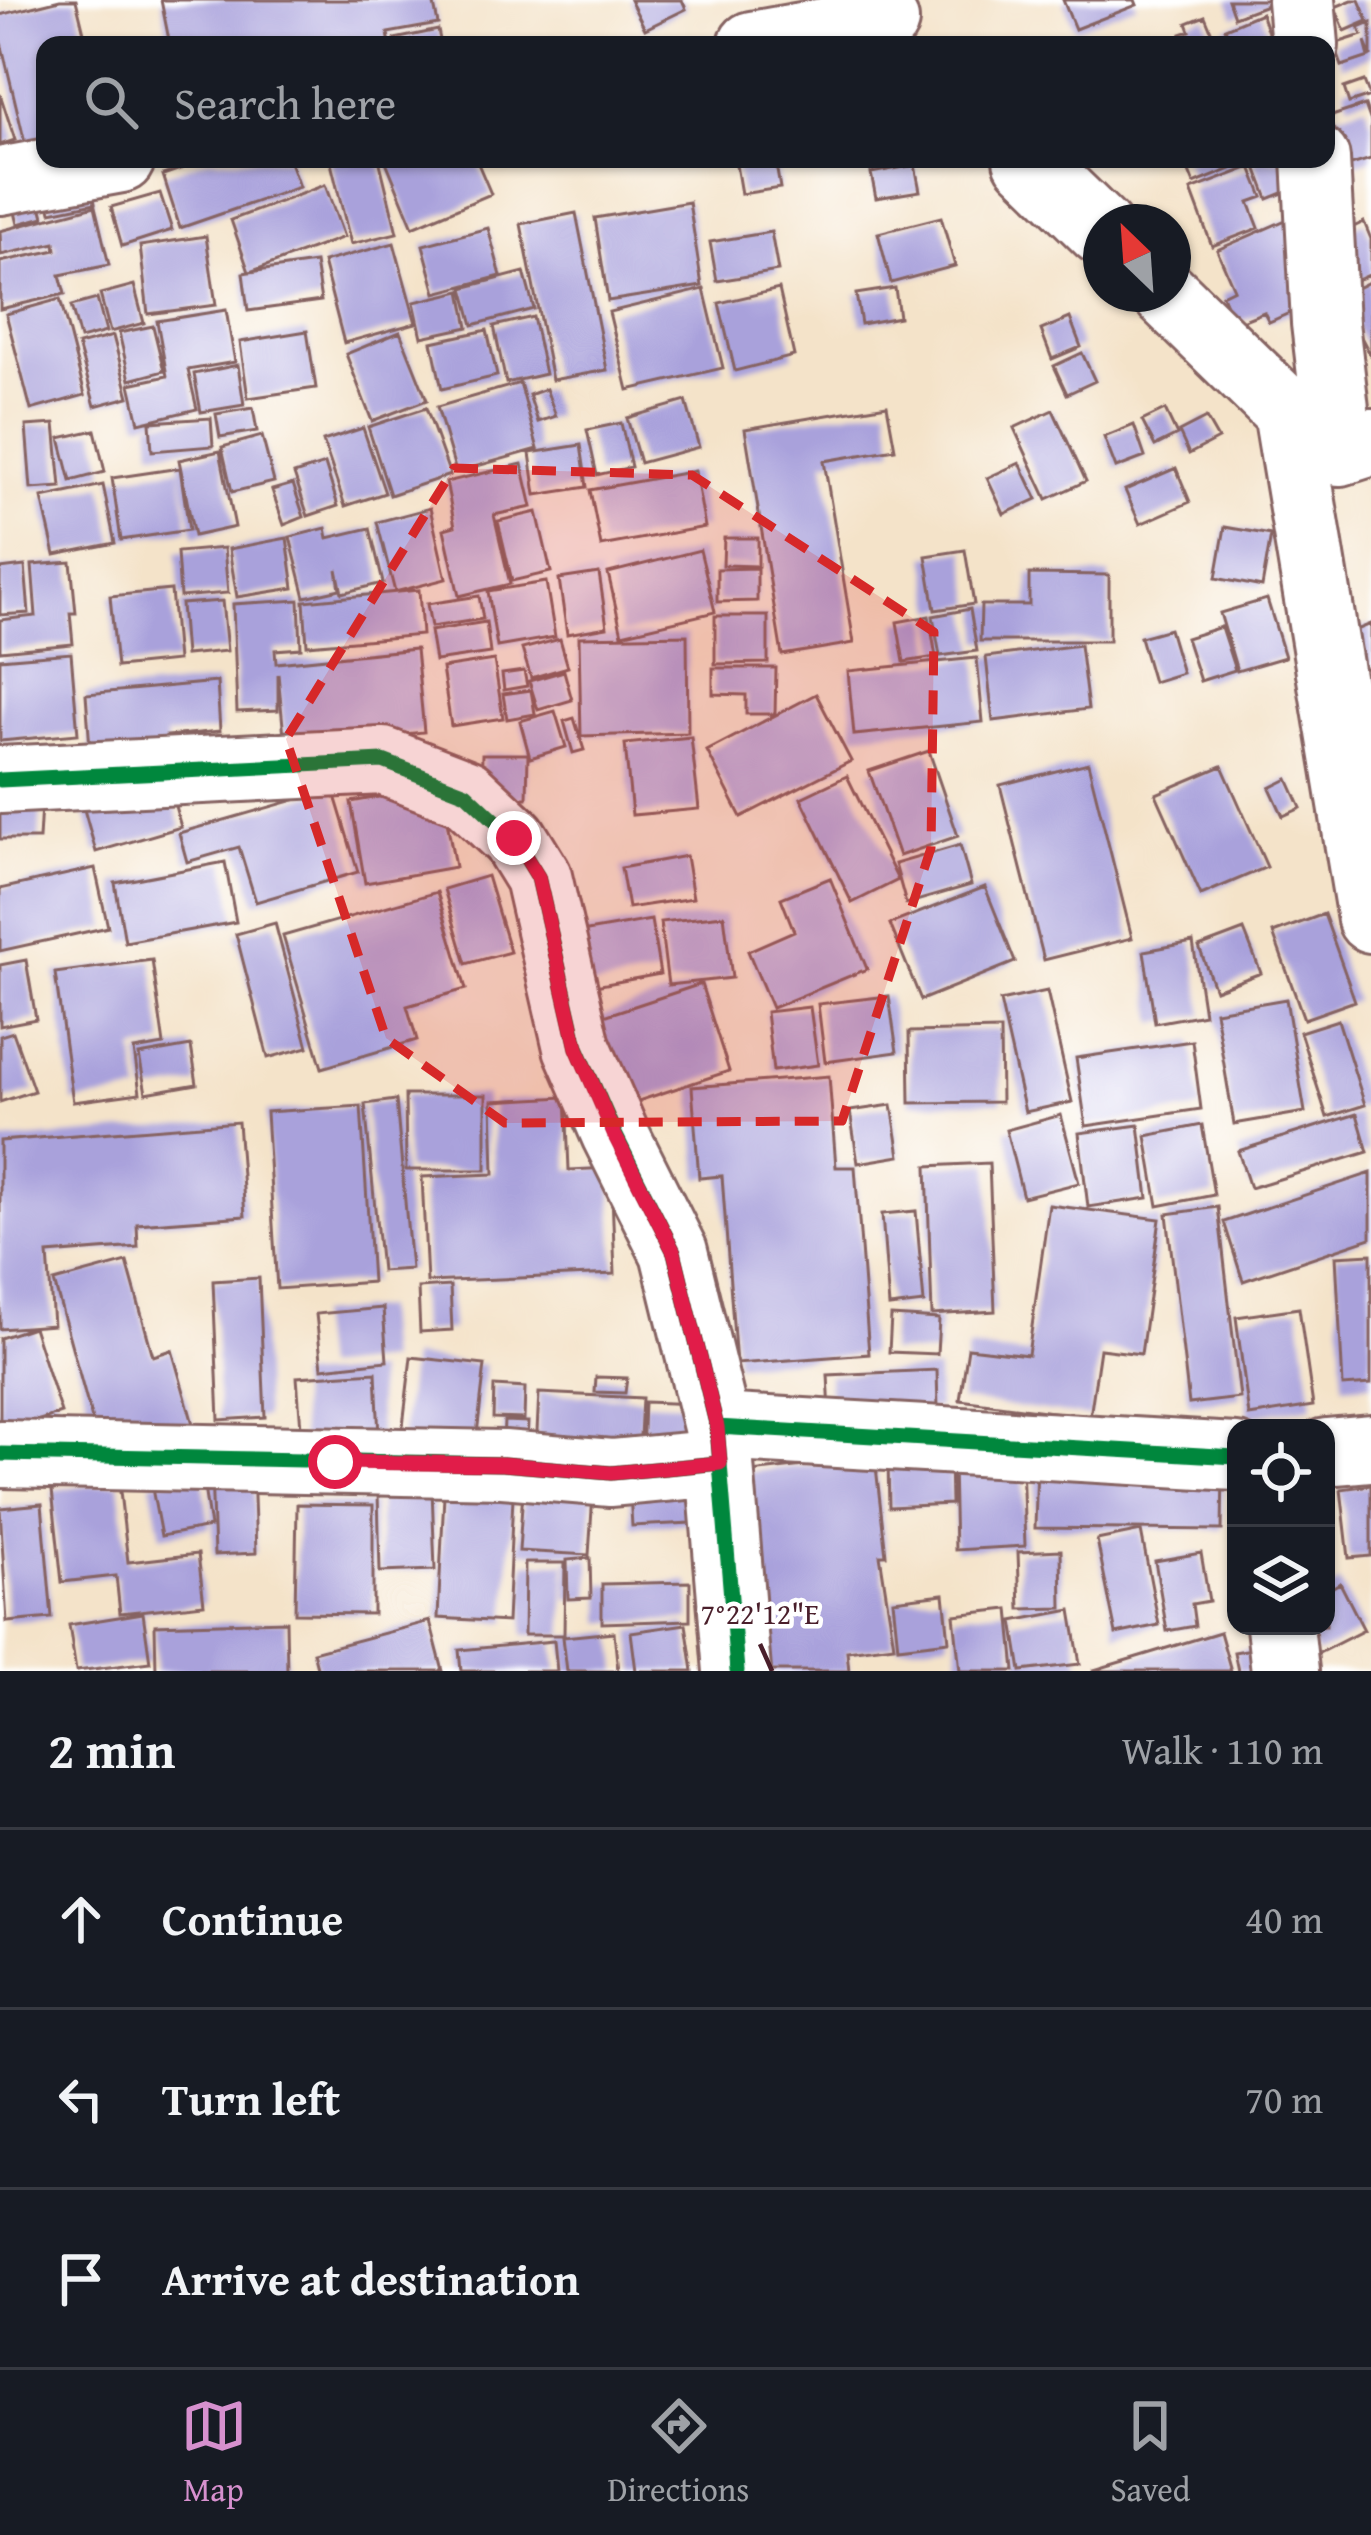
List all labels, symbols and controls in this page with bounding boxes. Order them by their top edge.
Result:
search box [36,36,1335,168]
icon: search [78,69,144,135]
text: Search here [174,70,396,135]
north arrow [1083,204,1191,312]
route end [487,811,541,865]
map controls [1227,1419,1335,1635]
button: locate [1227,1419,1335,1527]
route start [308,1435,362,1489]
button: layers [1227,1527,1335,1635]
text: 7°22'12"E [700,1591,820,1635]
text: 2 min [48,1712,175,1787]
text: Walk · 110 m [1122,1721,1323,1778]
icon: ahead [48,1886,114,1952]
text: Continue [162,1886,343,1951]
text: 40 m [1245,1890,1323,1947]
icon: left [48,2066,114,2132]
text: Turn left [162,2066,340,2131]
text: 70 m [1245,2070,1323,2127]
icon: arrive [48,2246,114,2312]
text: Arrive at destination [162,2246,580,2311]
tab: Map [181,2393,247,2513]
tab: Directions [608,2393,749,2513]
tab: Saved [1111,2393,1190,2513]

